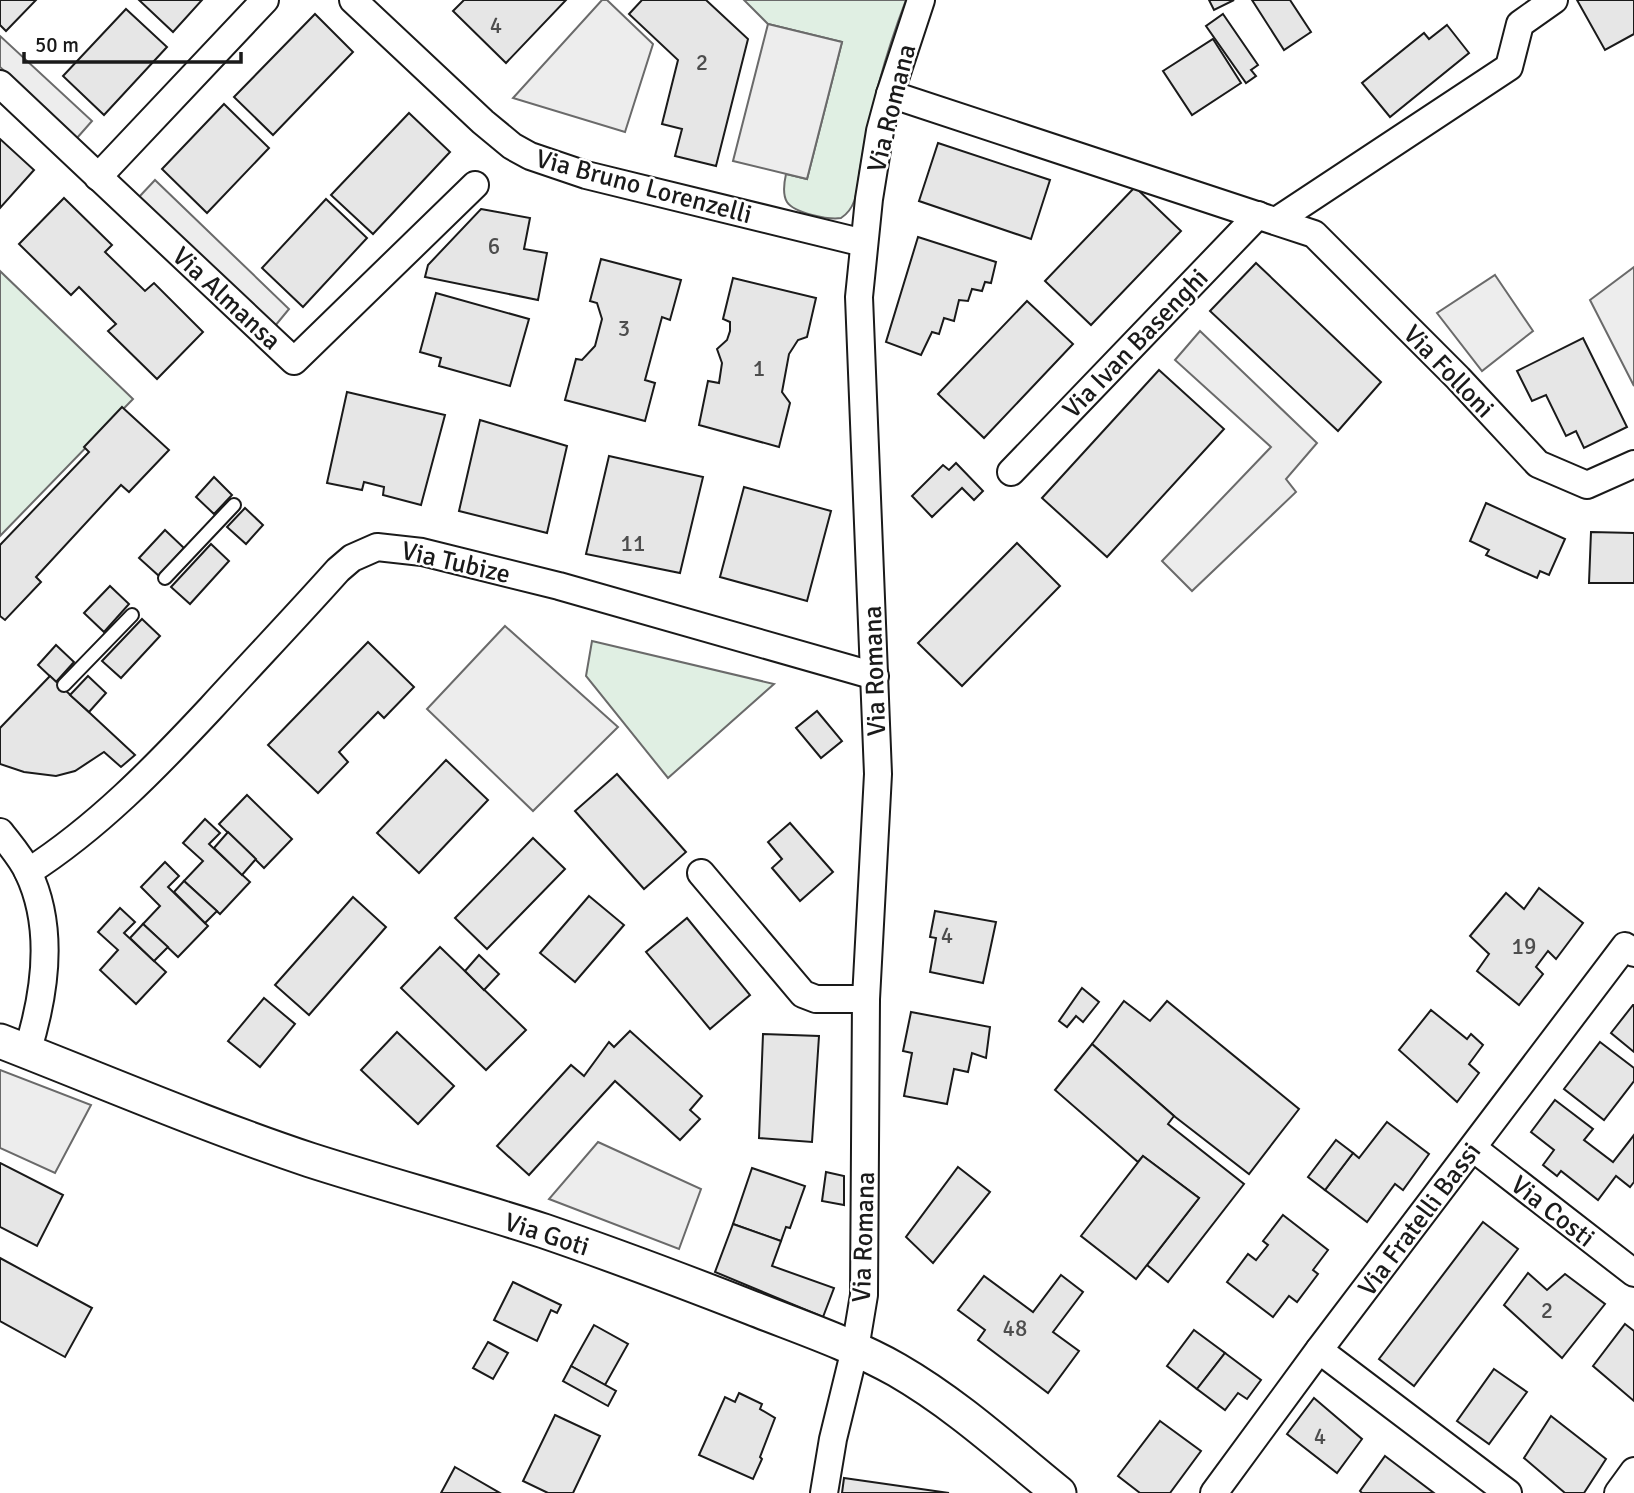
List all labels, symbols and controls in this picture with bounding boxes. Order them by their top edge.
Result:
house number: 4 [490,11,502,40]
scale bar [24,21,242,65]
text: 50 m [35,32,79,58]
street label: Via Romana [861,41,923,176]
house number: 2 [696,48,708,77]
street label: Via Bruno Lorenzelli [532,143,755,231]
house number: 6 [488,232,500,261]
street label: Via Almansa [165,240,287,357]
street label: Via Ivan Basenghi [1056,262,1215,425]
house number: 3 [618,314,630,343]
street label: Via Folloni [1396,319,1500,425]
house number: 1 [753,354,765,383]
house number: 11 [621,529,645,558]
street label: Via Tubize [398,535,513,591]
street label: Via Romana [857,605,893,737]
house number: 4 [941,921,953,950]
house number: 19 [1512,932,1536,961]
street label: Via Fratelli Bassi [1352,1136,1488,1303]
street label: Via Costi [1504,1169,1601,1254]
street label: Via Romana [846,1171,882,1303]
street label: Via Goti [500,1206,593,1264]
house number: 2 [1541,1296,1553,1325]
house number: 48 [1003,1314,1027,1343]
house number: 4 [1314,1422,1326,1451]

